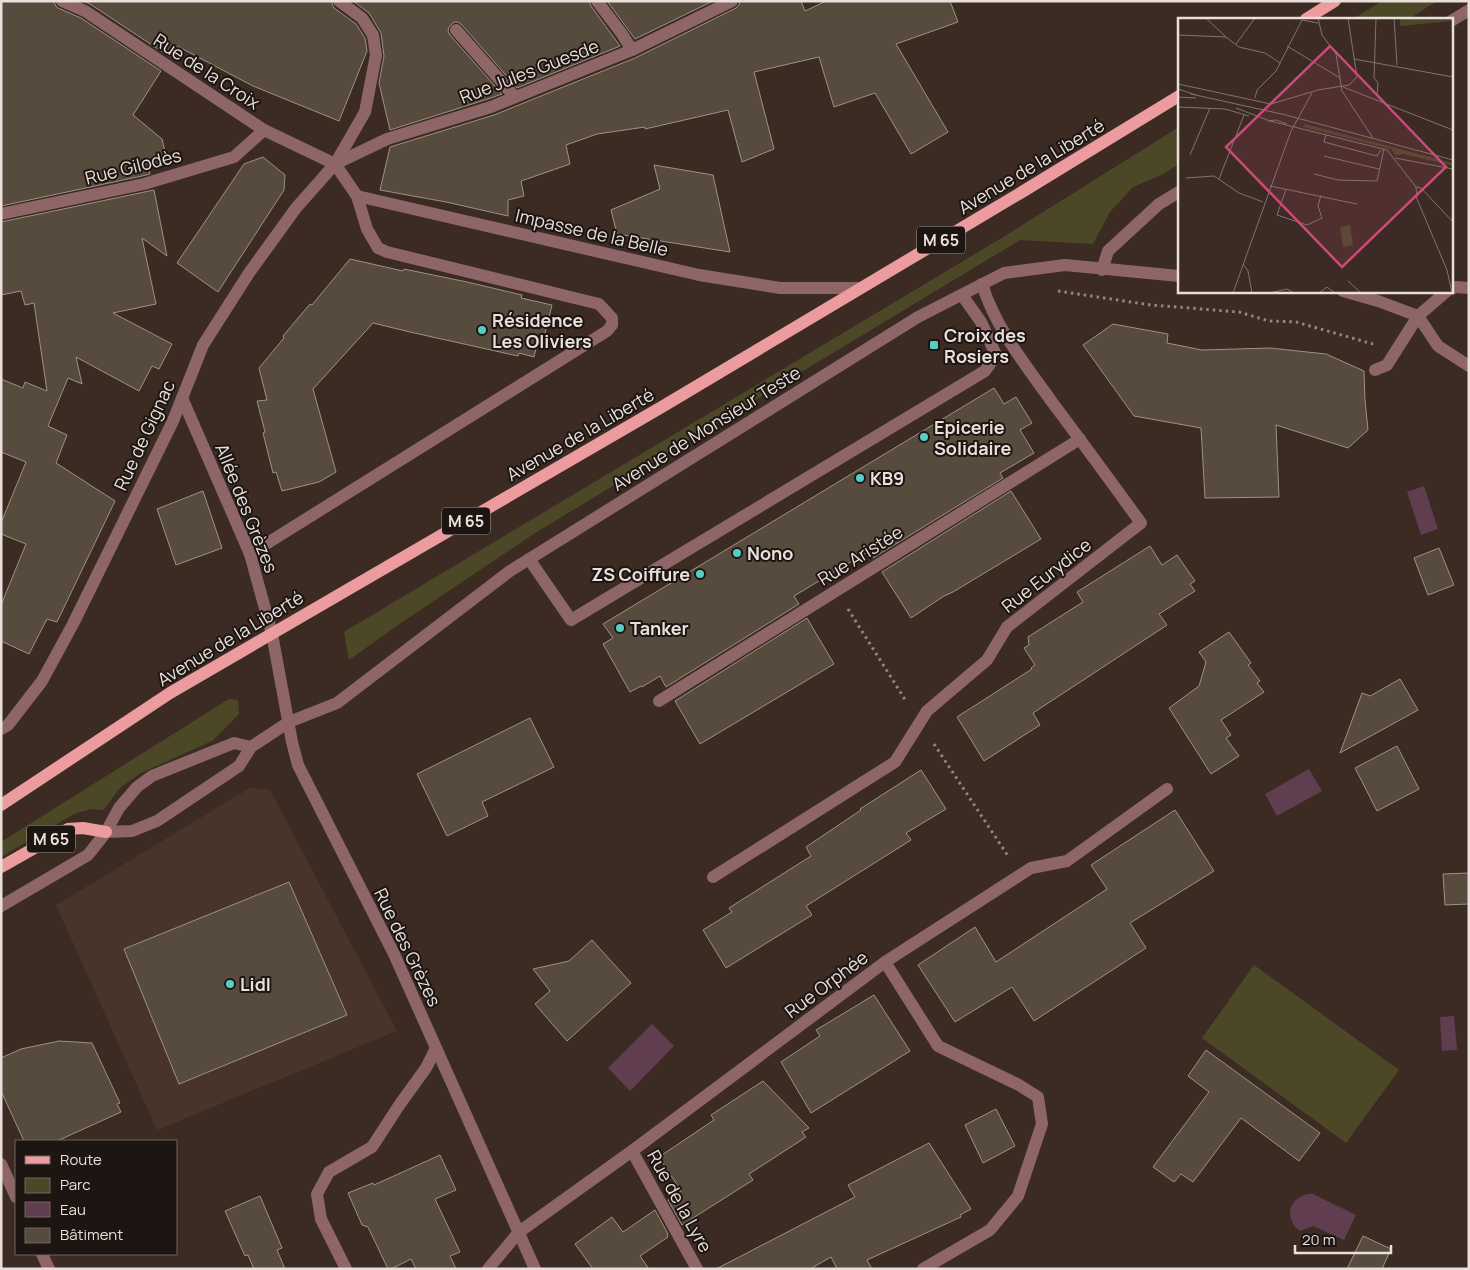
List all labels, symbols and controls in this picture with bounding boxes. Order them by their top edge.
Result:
inset map [1178,18,1452,292]
street label: Rue de la Croix [149,28,265,115]
street label: Rue Jules Guesde [456,33,602,109]
street label: Avenue de la Liberté [953,113,1109,219]
street label: Rue Gilodès [82,142,184,190]
street label: Impasse de la Belle [513,203,671,261]
road number: M 65 [917,226,965,254]
place label: Résidence Les Oliviers [492,308,592,353]
place label: Croix des Rosiers [944,323,1026,368]
marker: Résidence Les Oliviers [476,324,488,336]
marker: Croix des Rosiers [928,339,940,351]
street label: Avenue de Monsieur Teste [607,360,805,496]
street label: Rue de Gignac [108,376,180,494]
street label: Avenue de la Liberté [502,382,658,486]
place label: Epicerie Solidaire [934,415,1012,460]
marker: Epicerie Solidaire [918,431,930,443]
street label: Allée des Grèzes [210,440,284,576]
place label: KB9 [870,466,904,490]
marker: KB9 [854,472,866,484]
road number: M 65 [442,508,490,534]
street label: Rue Aristée [813,519,907,591]
street label: Rue Eurydice [996,532,1096,618]
place label: Nono [747,541,793,565]
marker: Nono [731,547,743,559]
place label: ZS Coiffure [591,562,690,586]
marker: ZS Coiffure [694,568,706,580]
street label: Avenue de la Liberté [152,585,308,691]
place label: Tanker [630,616,689,640]
marker: Tanker [614,622,626,634]
road number: M 65 [27,826,75,852]
street label: Rue des Grèzes [369,884,447,1010]
street label: Rue Orphée [780,945,872,1023]
place label: Lidl [240,972,271,996]
marker: Lidl [224,978,236,990]
legend [15,1140,178,1255]
street label: Rue de la Lyre [642,1146,718,1256]
text: Route [60,1149,102,1170]
text: Parc [60,1174,91,1195]
text: Eau [60,1199,86,1220]
scale bar [1295,1222,1391,1254]
text: Bâtiment [60,1224,123,1245]
text: 20 m [1302,1229,1335,1250]

